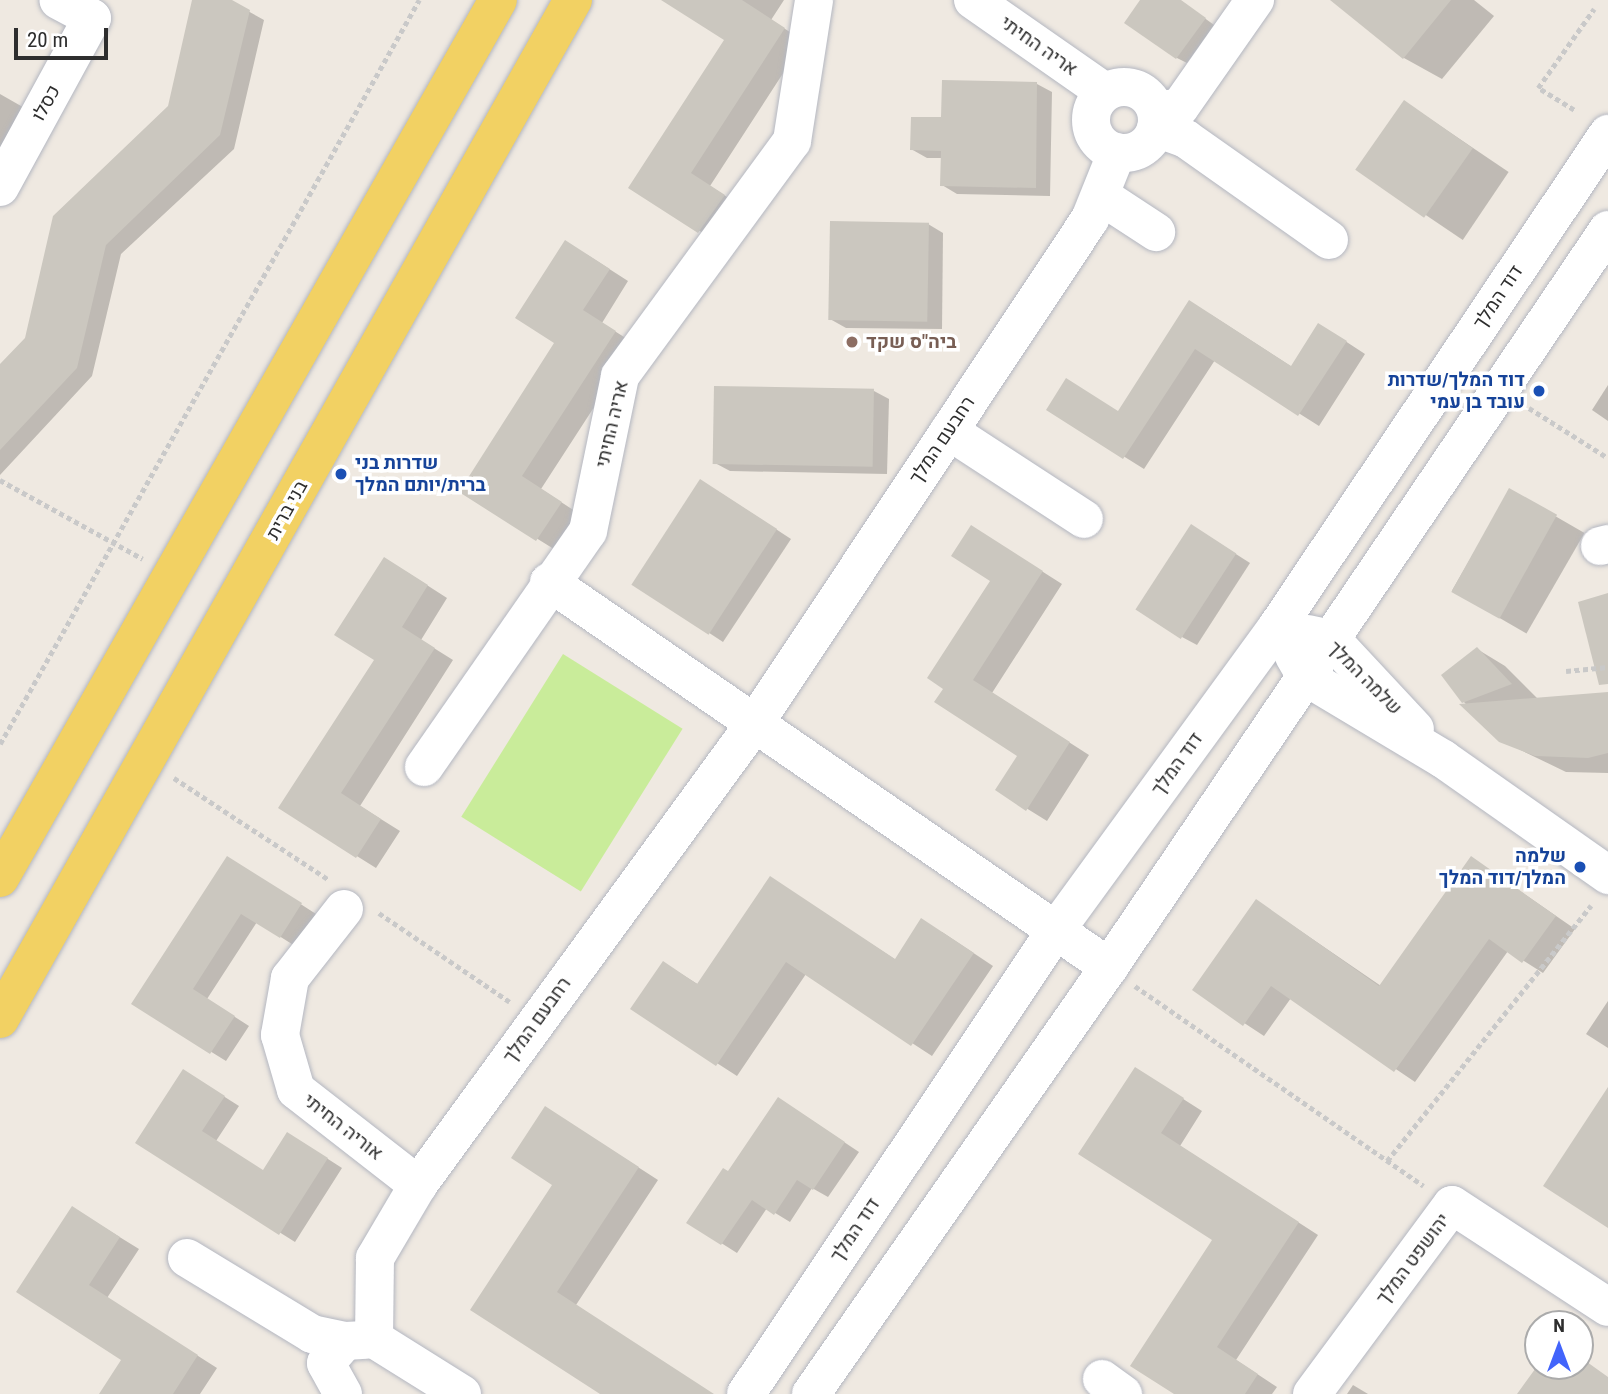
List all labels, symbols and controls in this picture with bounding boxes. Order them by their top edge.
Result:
street label: אריה החיתי [996,11,1082,81]
scale bar [18,14,112,58]
text: 20 m [27,28,68,52]
street label: כסלו [27,81,65,125]
street label: דוד המלך [1468,261,1528,333]
place label: ביה"ס שקד [866,331,957,353]
marker: ביה"ס שקד [844,334,860,350]
place label: דוד המלך/שדרות עובד בן עמי [1388,369,1525,413]
street label: אריה החיתי [591,378,633,470]
marker: דוד המלך/שדרות עובד בן עמי [1531,383,1547,399]
street label: רחבעם המלך [904,392,980,488]
place label: שדרות בני ברית/יותם המלך [355,452,486,496]
marker: שדרות בני ברית/יותם המלך [333,466,349,482]
street label: בני ברית [262,477,312,543]
street label: שלמה המלך [1323,636,1407,720]
street label: דוד המלך [1147,728,1207,800]
place label: שלמה המלך/דוד המלך [1439,845,1566,889]
marker: שלמה המלך/דוד המלך [1572,859,1588,875]
street label: רחבעם המלך [498,973,576,1067]
street label: אוריה החיתי [299,1089,387,1165]
street label: דוד המלך [825,1194,885,1266]
street label: יהושפט המלך [1371,1209,1455,1309]
north arrow [1524,1310,1594,1380]
text: N [1553,1314,1565,1337]

